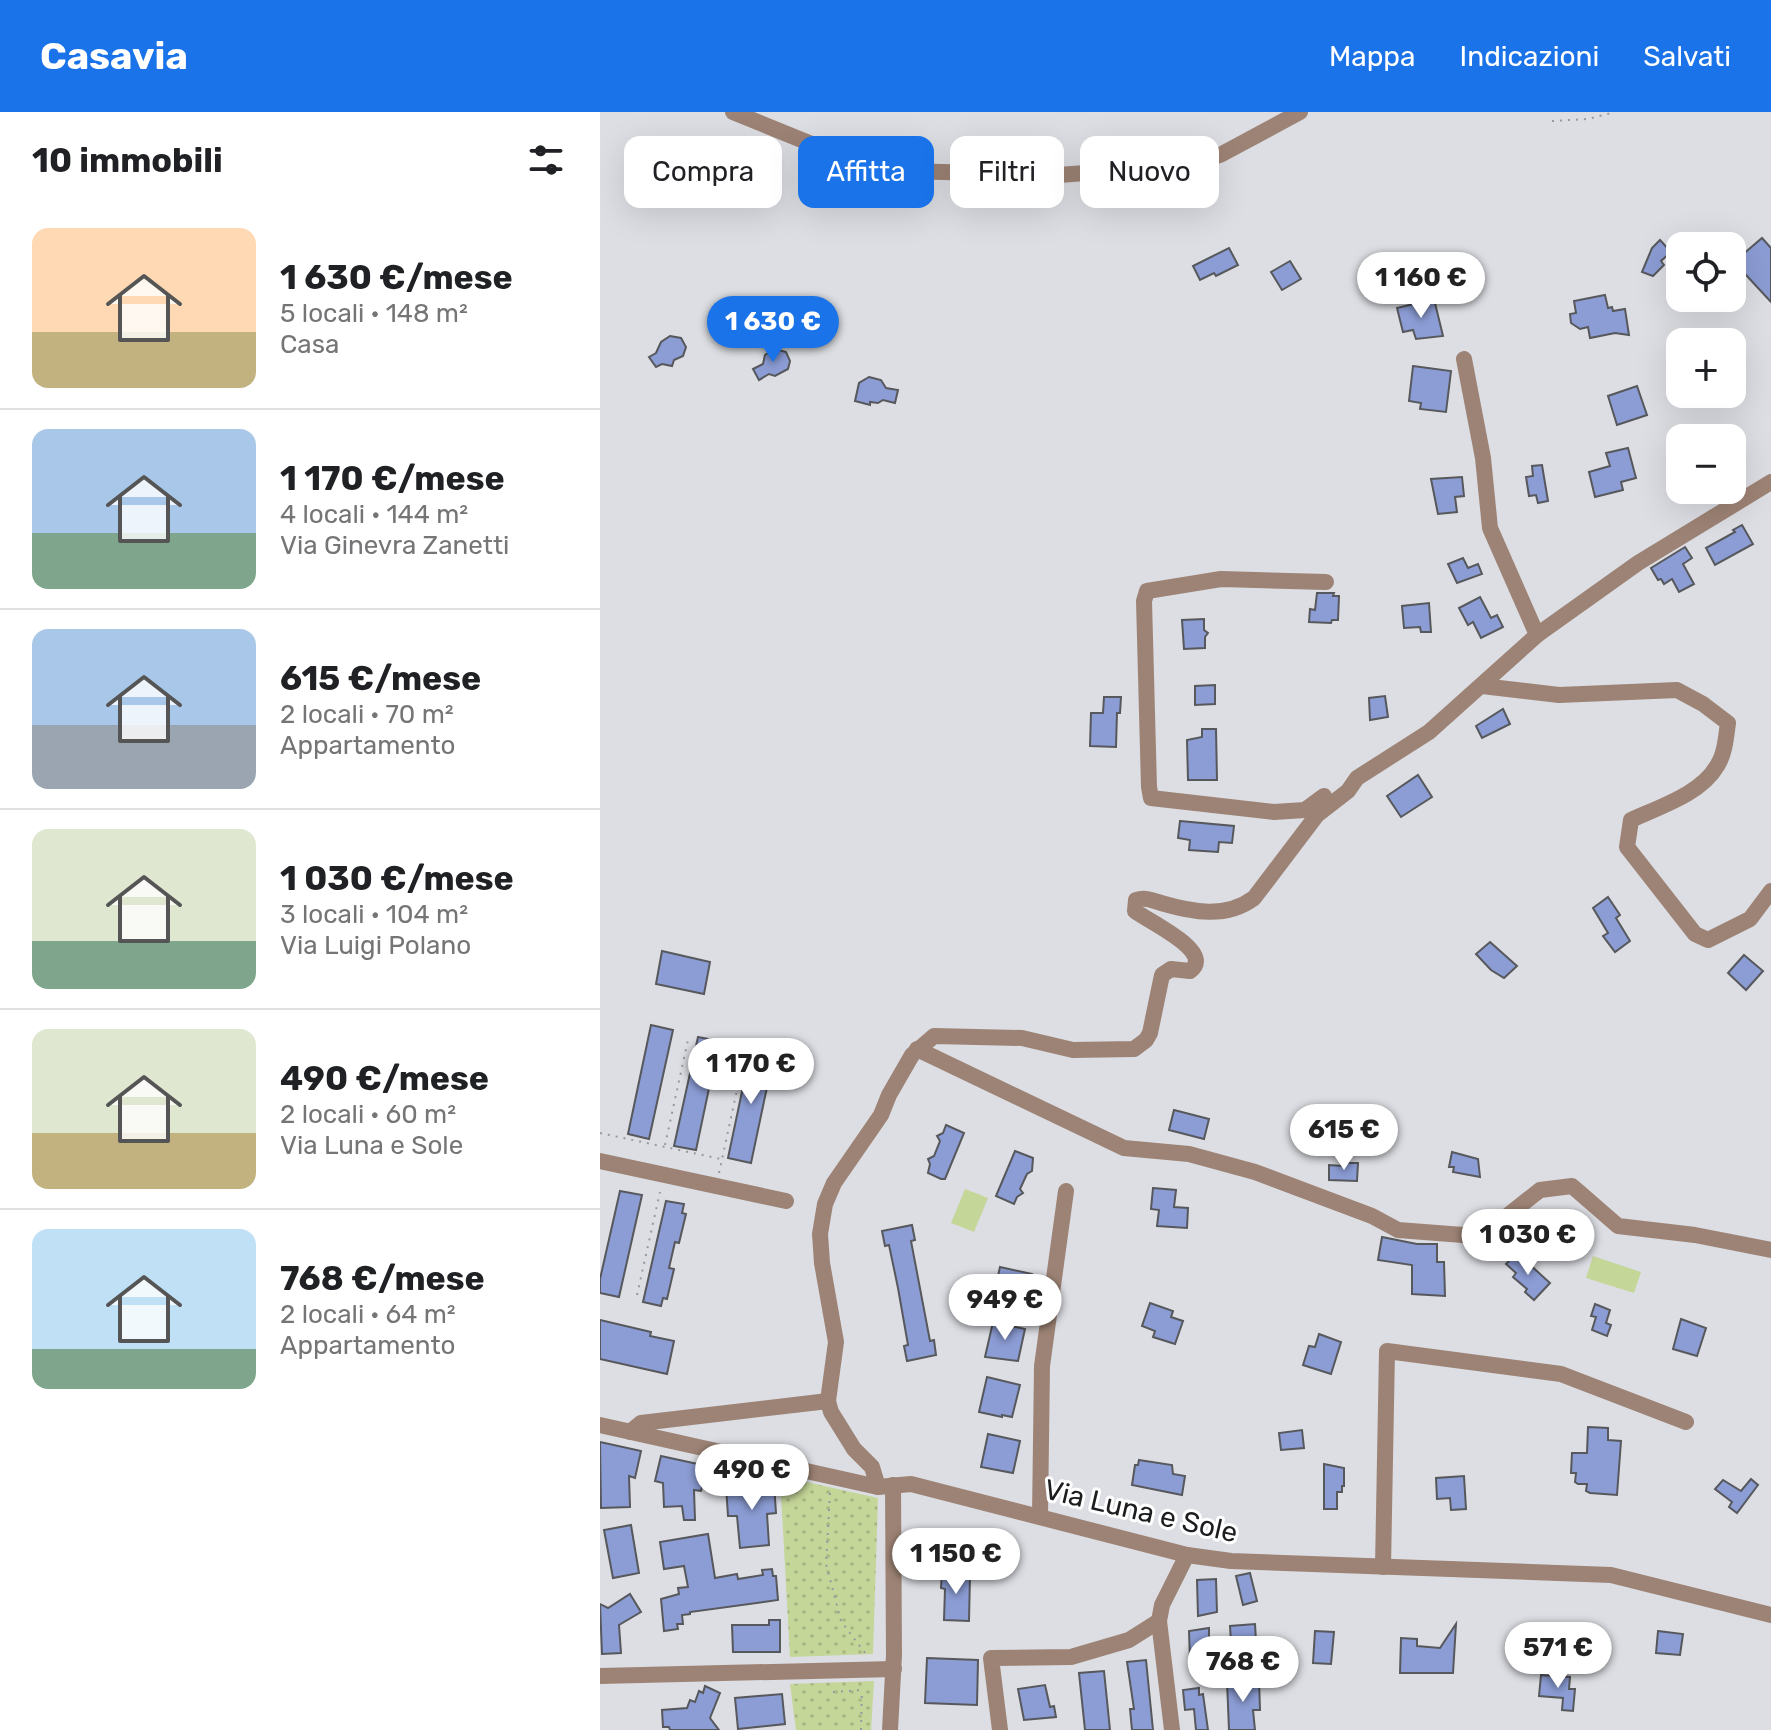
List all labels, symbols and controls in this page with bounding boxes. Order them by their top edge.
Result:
text: Casavia [40,33,188,79]
text: Mappa [1329,40,1416,73]
text: Indicazioni [1460,40,1599,73]
text: Salvati [1643,40,1731,73]
chip: Compra [624,136,782,208]
chip: Affitta [798,136,934,208]
chip: Filtri [950,136,1064,208]
chip: Nuovo [1080,136,1219,208]
icon: filters [524,138,568,182]
text: 10 immobili [32,140,223,181]
map controls [1666,232,1746,504]
button: locate [1666,232,1746,312]
pin: 1 160 € [1347,252,1495,320]
text: 1 630 €/mese [280,257,513,298]
icon: home [96,260,192,356]
text: 1 160 € [1375,262,1467,293]
pin: 1 630 € [699,296,847,364]
text: 5 locali · 148 m² [280,298,468,329]
text: 1 630 € [725,306,821,337]
button: + [1666,328,1746,408]
text: Casa [280,329,339,360]
button: − [1666,424,1746,504]
text: 1 170 €/mese [280,458,505,499]
icon: home [96,461,192,557]
text: 4 locali · 144 m² [280,499,468,530]
text: Via Ginevra Zanetti [280,530,509,561]
text: 615 €/mese [280,658,481,699]
icon: home [96,661,192,757]
text: 2 locali · 70 m² [280,699,454,730]
text: Appartamento [280,730,456,761]
text: 1 030 €/mese [280,858,514,899]
icon: home [96,861,192,957]
text: 3 locali · 104 m² [280,899,468,930]
text: Via Luigi Polano [280,930,471,961]
pin: 1 170 € [677,1038,825,1106]
text: 1 170 € [706,1048,796,1079]
text: 490 €/mese [280,1058,489,1099]
icon: home [96,1061,192,1157]
text: 2 locali · 60 m² [280,1099,456,1130]
pin: 615 € [1288,1104,1400,1172]
text: 615 € [1308,1114,1380,1145]
text: Via Luna e Sole [280,1130,463,1161]
pin: 1 030 € [1454,1209,1602,1277]
text: 1 030 € [1480,1219,1576,1250]
text: 768 €/mese [280,1258,485,1299]
icon: home [96,1261,192,1357]
pin: 949 € [949,1274,1061,1342]
text: 949 € [967,1284,1043,1315]
text: 2 locali · 64 m² [280,1299,456,1330]
text: Appartamento [280,1330,456,1361]
pin: 490 € [696,1444,808,1512]
text: 490 € [713,1454,791,1485]
street label: Via Luna e Sole [1041,1473,1241,1549]
pin: 1 150 € [882,1528,1030,1596]
text: 1 150 € [910,1538,1002,1569]
pin: 571 € [1502,1622,1614,1690]
text: 571 € [1523,1632,1593,1663]
pin: 768 € [1187,1636,1299,1704]
text: 768 € [1206,1646,1280,1677]

